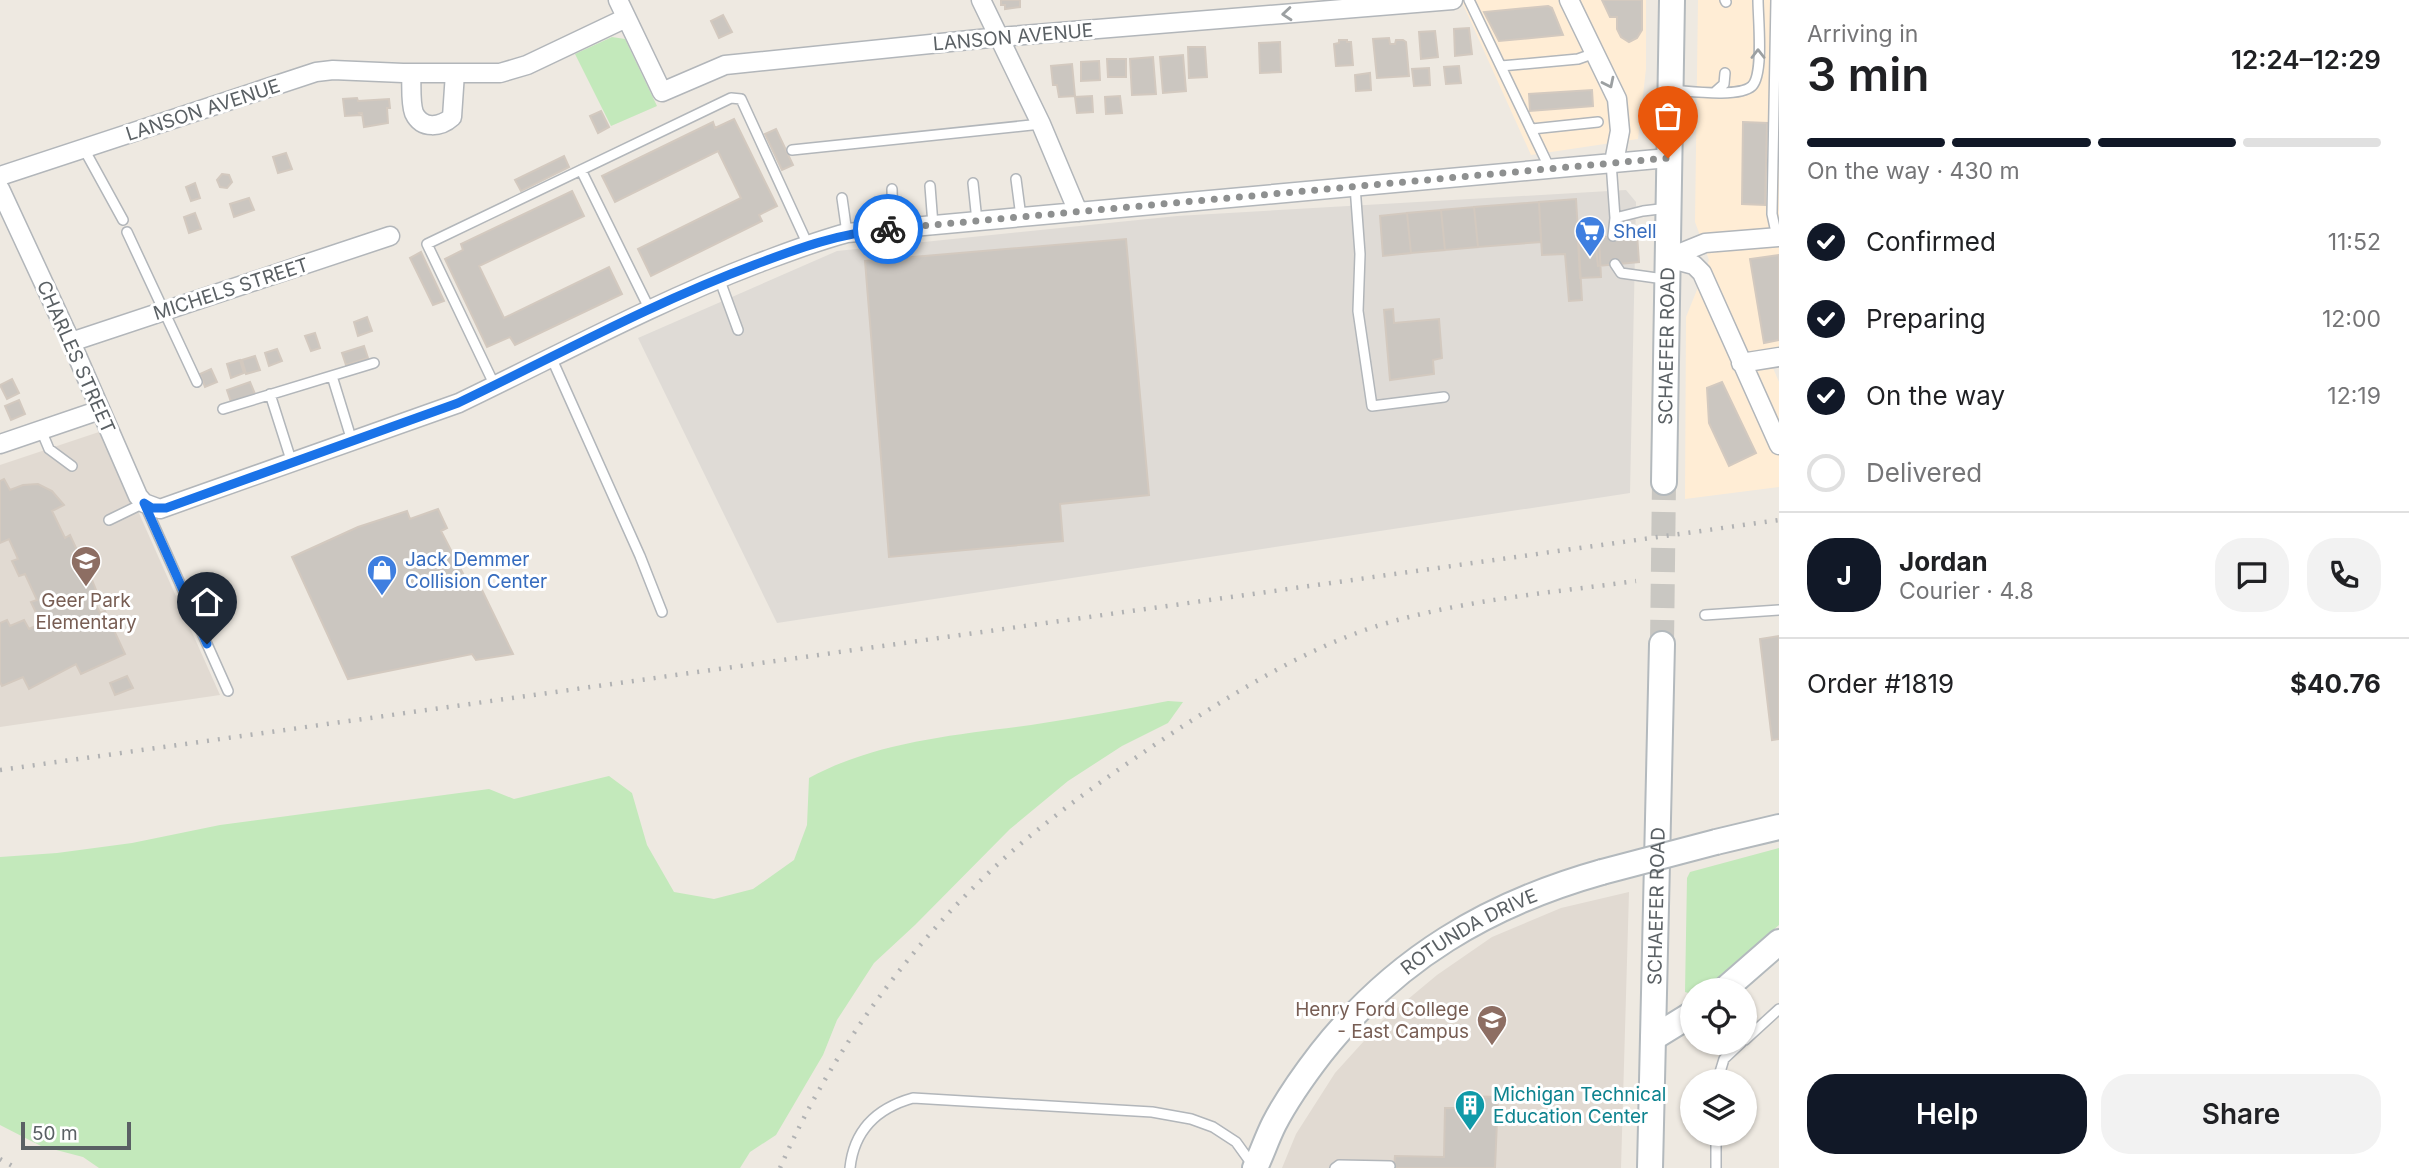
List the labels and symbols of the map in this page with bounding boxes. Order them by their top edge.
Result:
one-way arrow [1281,6,1292,21]
street label: LANSON AVENUE [932,19,1094,55]
one-way arrow [1750,48,1766,58]
street label: LANSON AVENUE [123,74,283,146]
one-way arrow [1601,76,1615,88]
pin [1638,86,1698,158]
courier [853,194,923,264]
supermarket icon: Shell [1573,214,1607,258]
place label: Shell [1613,220,1657,243]
street label: MICHELS STREET [151,253,311,325]
street label: SCHAEFER ROAD [1653,267,1679,425]
street label: CHARLES STREET [32,277,120,437]
school or university icon: Geer Park Elementary [69,544,103,588]
place label: Jack Demmer Collision Center [405,548,547,593]
shop icon: Jack Demmer Collision Center [365,553,399,597]
pin [177,572,237,644]
place label: Geer Park Elementary [35,589,137,634]
street label: SCHAEFER ROAD [1643,827,1669,985]
street label: ROTUNDA DRIVE [1396,883,1541,979]
place label: Henry Ford College - East Campus [1295,998,1469,1043]
school or university icon: Henry Ford College - East Campus [1475,1003,1509,1047]
place label: Michigan Technical Education Center [1493,1083,1666,1128]
building icon: Michigan Technical Education Center [1453,1088,1487,1132]
scale bar [21,1119,131,1151]

